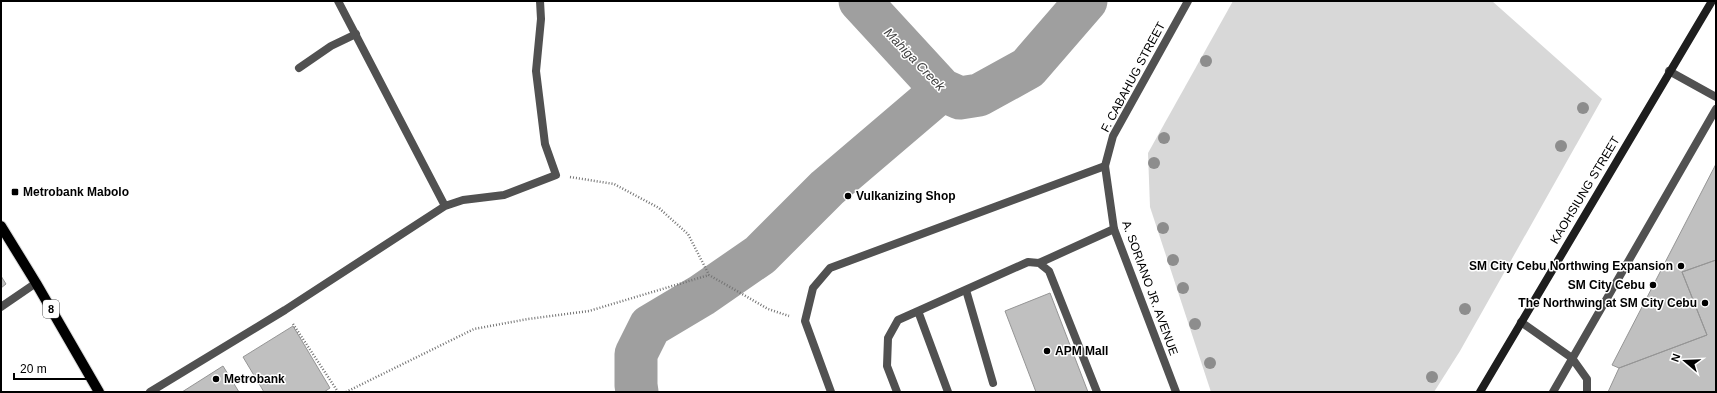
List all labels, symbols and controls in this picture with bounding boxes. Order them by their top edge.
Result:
street label: F. CABAHUG STREET [1098,19,1168,134]
water label: Mahiga Creek [881,25,949,95]
street label: KAOHSIUNG STREET [1547,133,1623,246]
place label: Metrobank Mabolo [23,185,129,199]
marker: Metrobank Mabolo [10,187,20,197]
place label: Vulkanizing Shop [856,189,956,203]
marker: Vulkanizing Shop [843,191,853,201]
street label: A. SORIANO JR. AVENUE [1119,219,1181,357]
place label: SM City Cebu Northwing Expansion [1469,259,1673,273]
marker: SM City Cebu Northwing Expansion [1676,261,1686,271]
place label: SM City Cebu [1568,278,1645,292]
marker: SM City Cebu [1648,280,1658,290]
place label: The Northwing at SM City Cebu [1518,296,1697,310]
marker: The Northwing at SM City Cebu [1700,298,1710,308]
road number: 8 [43,300,59,318]
north arrow [1665,341,1705,381]
place label: APM Mall [1055,344,1108,358]
marker: APM Mall [1042,346,1052,356]
text: N [1669,352,1683,363]
scale bar [14,355,86,381]
text: 20 m [20,362,47,376]
place label: Metrobank [224,372,285,386]
marker: Metrobank [211,374,221,384]

